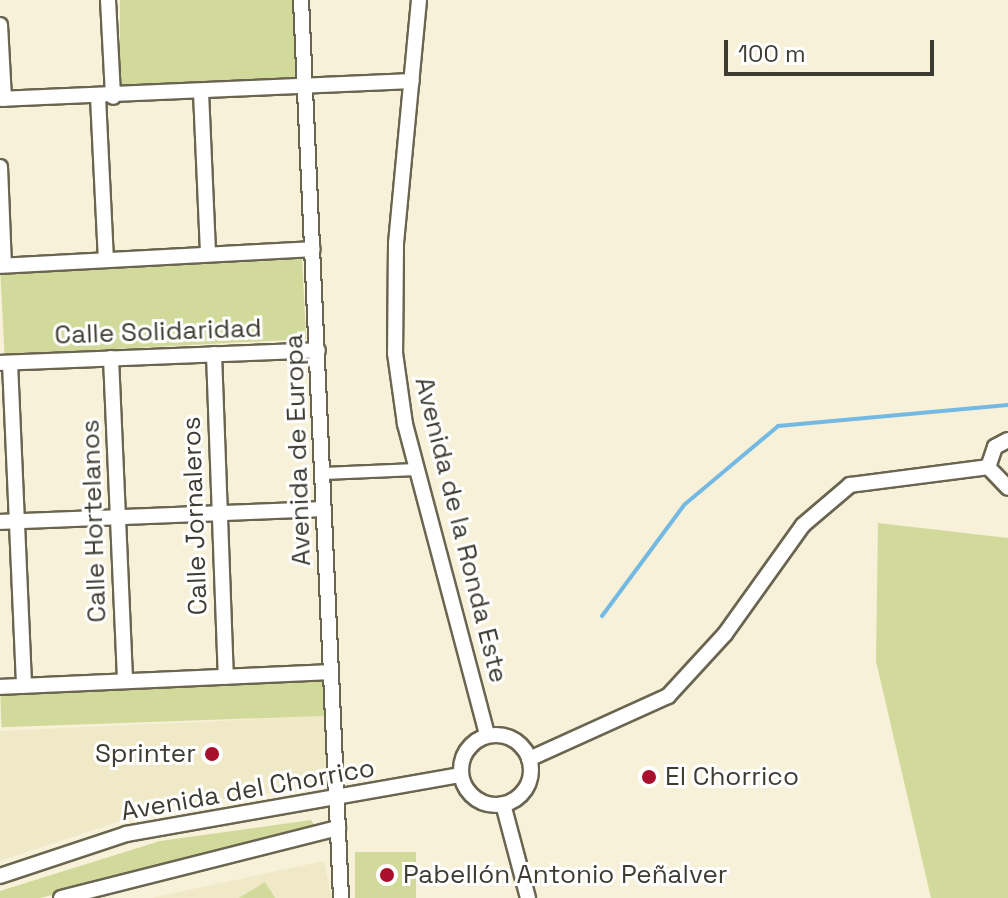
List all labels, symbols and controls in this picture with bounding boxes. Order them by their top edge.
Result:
scale bar [728,24,938,74]
text: 100 m [738,38,806,69]
street label: Calle Solidaridad [54,313,262,351]
street label: Avenida de Europa [278,334,318,566]
street label: Avenida de la Ronda Este [408,374,514,686]
street label: Calle Jornaleros [176,416,214,616]
street label: Calle Hortelanos [75,419,113,623]
place label: Sprinter [95,738,196,770]
marker: Sprinter [203,745,221,763]
street label: Avenida del Chorrico [119,752,377,828]
place label: El Chorrico [665,761,799,793]
marker: El Chorrico [640,768,658,786]
place label: Pabellón Antonio Peñalver [403,859,728,891]
marker: Pabellón Antonio Peñalver [378,866,396,884]

